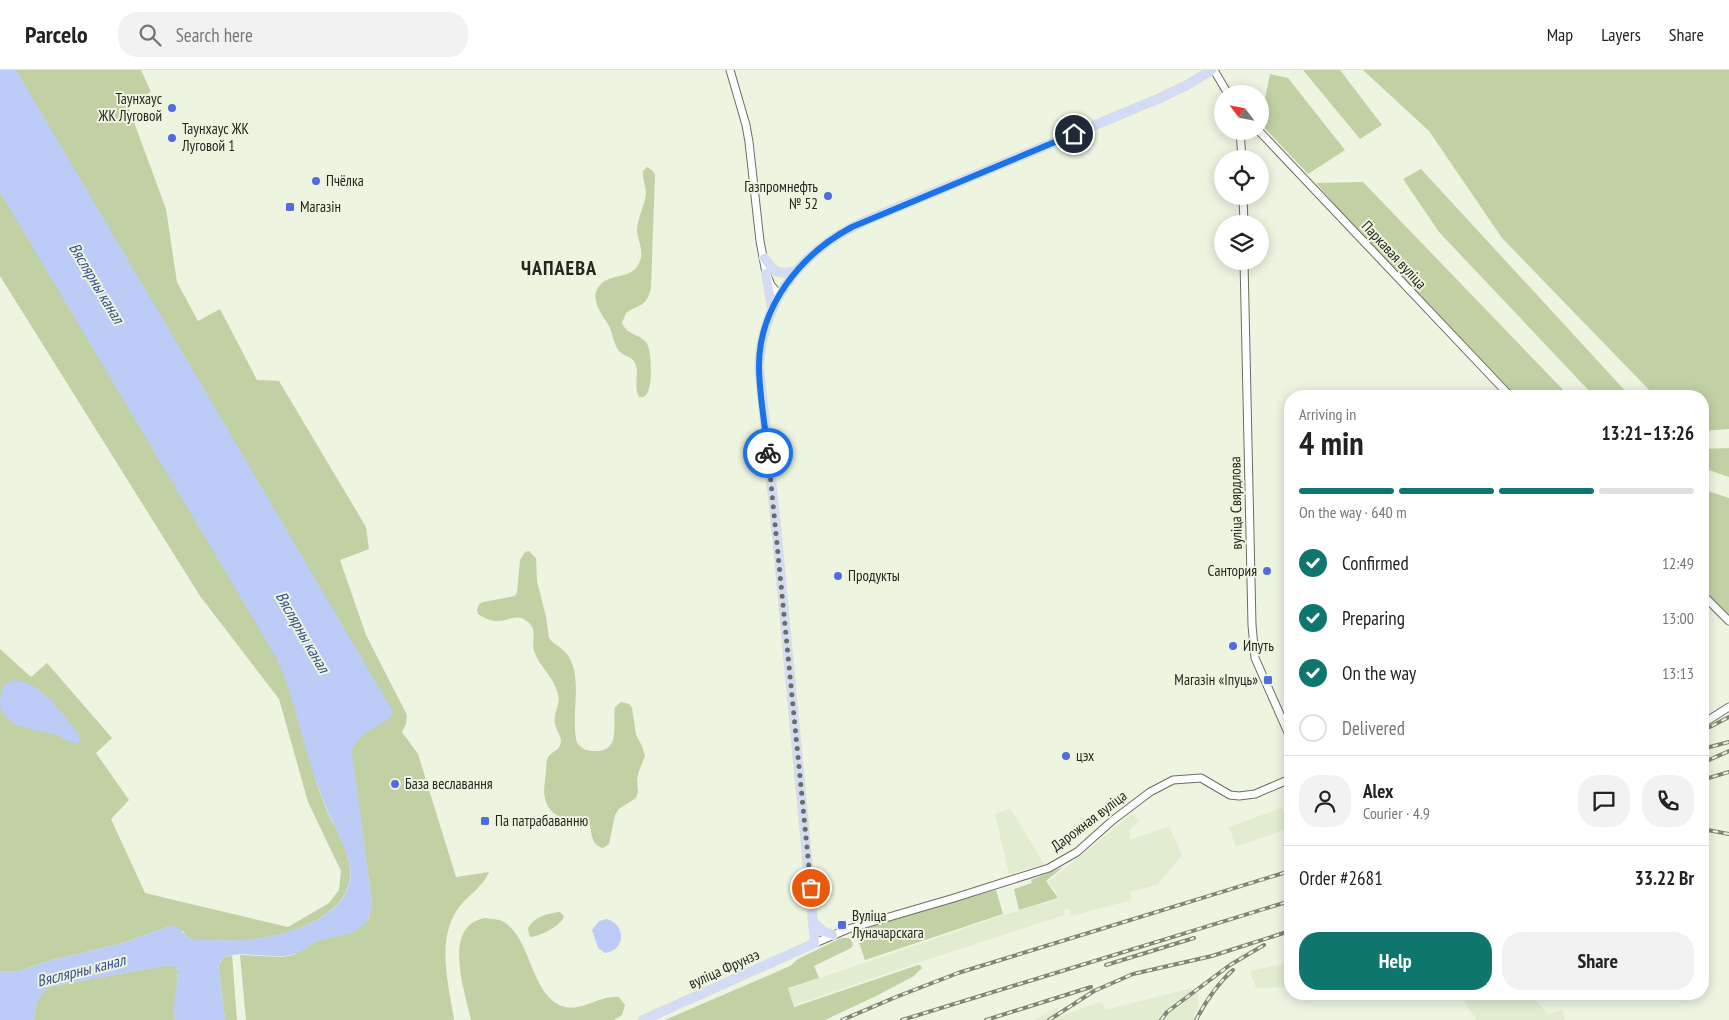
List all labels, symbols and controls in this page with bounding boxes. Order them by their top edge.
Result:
search box [118,12,468,57]
text: Parcelo [25,19,88,50]
icon: search [136,21,164,49]
text: Search here [176,23,253,47]
text: Map [1547,23,1573,46]
text: Layers [1601,23,1641,46]
text: Share [1669,23,1704,46]
north arrow [1214,85,1269,140]
map controls [1214,85,1269,270]
place label: Таунхаус ЖК Луговой [98,89,163,125]
marker: Таунхаус ЖК Луговой [166,102,178,114]
pin [1053,113,1095,155]
place label: Таунхаус ЖК Луговой 1 [181,119,250,155]
icon: home [1060,120,1088,148]
marker: Таунхаус ЖК Луговой 1 [166,132,178,144]
button: locate [1214,150,1269,205]
place label: Пчёлка [326,171,364,190]
marker: Пчёлка [310,175,322,187]
place label: Газпромнефть № 52 [744,177,818,213]
marker: Газпромнефть № 52 [822,190,834,202]
place label: Магазін [300,197,341,216]
marker: Магазін [284,201,296,213]
button: layers [1214,215,1269,270]
street label: Паркавая вуліца [1358,216,1431,293]
water label: Вяслярны канал [65,239,130,328]
district label: ЧАПАЕВА [521,255,597,281]
text: Arriving in [1299,404,1356,424]
text: 13:21–13:26 [1601,421,1694,445]
text: 4 min [1299,422,1364,464]
courier [743,428,793,478]
icon: bike [754,439,782,467]
street label: вуліца Свярдлова [1225,456,1246,550]
text: On the way · 640 m [1299,502,1407,522]
icon: check [1299,549,1327,577]
text: Confirmed [1342,551,1409,575]
text: 12:49 [1662,553,1694,573]
place label: Сантория [1208,561,1257,580]
marker: Сантория [1261,565,1273,577]
place label: Продукты [848,566,900,585]
marker: Продукты [832,570,844,582]
water label: Вяслярны канал [272,588,335,677]
icon: check [1299,604,1327,632]
text: Preparing [1342,606,1405,630]
text: 13:00 [1662,608,1694,628]
place label: Ипуть [1243,636,1274,655]
marker: Ипуть [1227,640,1239,652]
icon: check [1299,659,1327,687]
text: On the way [1342,661,1416,685]
text: 13:13 [1662,663,1694,683]
place label: Магазін «Іпуць» [1174,670,1258,689]
marker: Магазін «Іпуць» [1262,674,1274,686]
text: Delivered [1342,716,1405,740]
place label: цэх [1076,746,1094,765]
marker: цэх [1060,750,1072,762]
place label: База веславання [405,774,493,793]
button: person [1299,775,1351,827]
button: chat [1578,775,1630,827]
button: phone [1642,775,1694,827]
marker: База веславання [389,778,401,790]
text: Alex [1363,779,1393,803]
street label: Дарожная вуліца [1047,786,1130,855]
text: Courier · 4.9 [1363,803,1430,823]
place label: Па патрабаванню [495,811,588,830]
marker: Па патрабаванню [479,815,491,827]
text: Order #2681 [1299,866,1383,890]
text: 33.22 Br [1635,866,1694,890]
pin [790,867,832,909]
icon: bag [797,874,825,902]
place label: Вуліца Луначарскага [851,906,924,942]
marker: Вуліца Луначарскага [836,919,848,931]
button: Help [1299,932,1492,990]
button: Share [1502,932,1694,990]
street label: вуліца Фрунзэ [685,944,763,993]
water label: Вяслярны канал [35,949,129,991]

